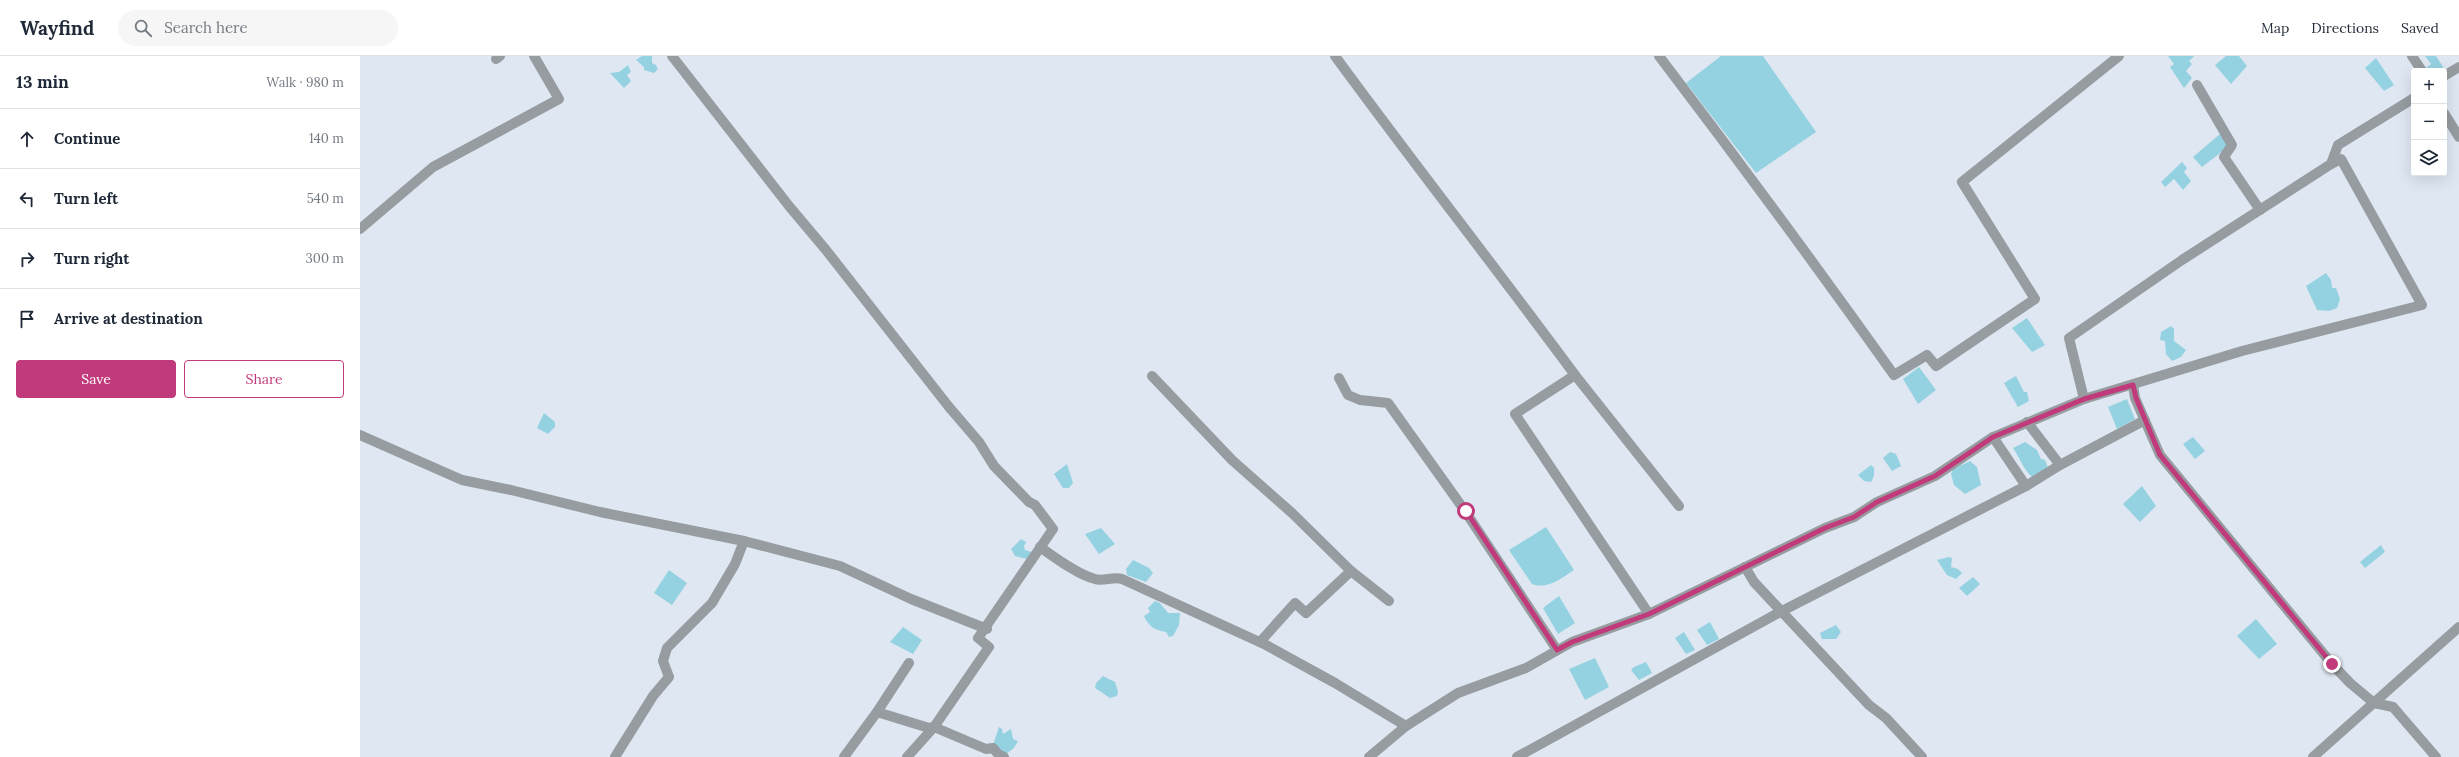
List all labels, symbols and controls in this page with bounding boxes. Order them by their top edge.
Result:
search box [118,10,398,46]
text: Wayfind [20,16,94,40]
icon: search [132,17,154,39]
text: Search here [164,18,248,37]
text: Map [2261,19,2289,37]
text: Directions [2311,19,2379,37]
text: Saved [2401,19,2439,37]
map controls [2411,68,2447,176]
button: + [2411,68,2447,104]
text: 13 min [16,71,69,93]
text: Walk · 980 m [266,74,344,91]
button: − [2411,104,2447,140]
icon: ahead [16,128,38,150]
text: Continue [54,129,120,148]
text: 140 m [309,130,344,147]
button: layers [2411,140,2447,176]
icon: left [16,188,38,210]
text: Turn left [54,189,118,208]
text: 540 m [307,190,344,207]
icon: right [16,248,38,270]
text: Turn right [54,249,130,268]
text: 300 m [306,250,344,267]
icon: arrive [16,308,38,330]
text: Arrive at destination [54,309,203,328]
button: Save [16,360,176,398]
button: Share [184,360,344,398]
route start [1457,502,1475,520]
route end [2323,655,2341,673]

